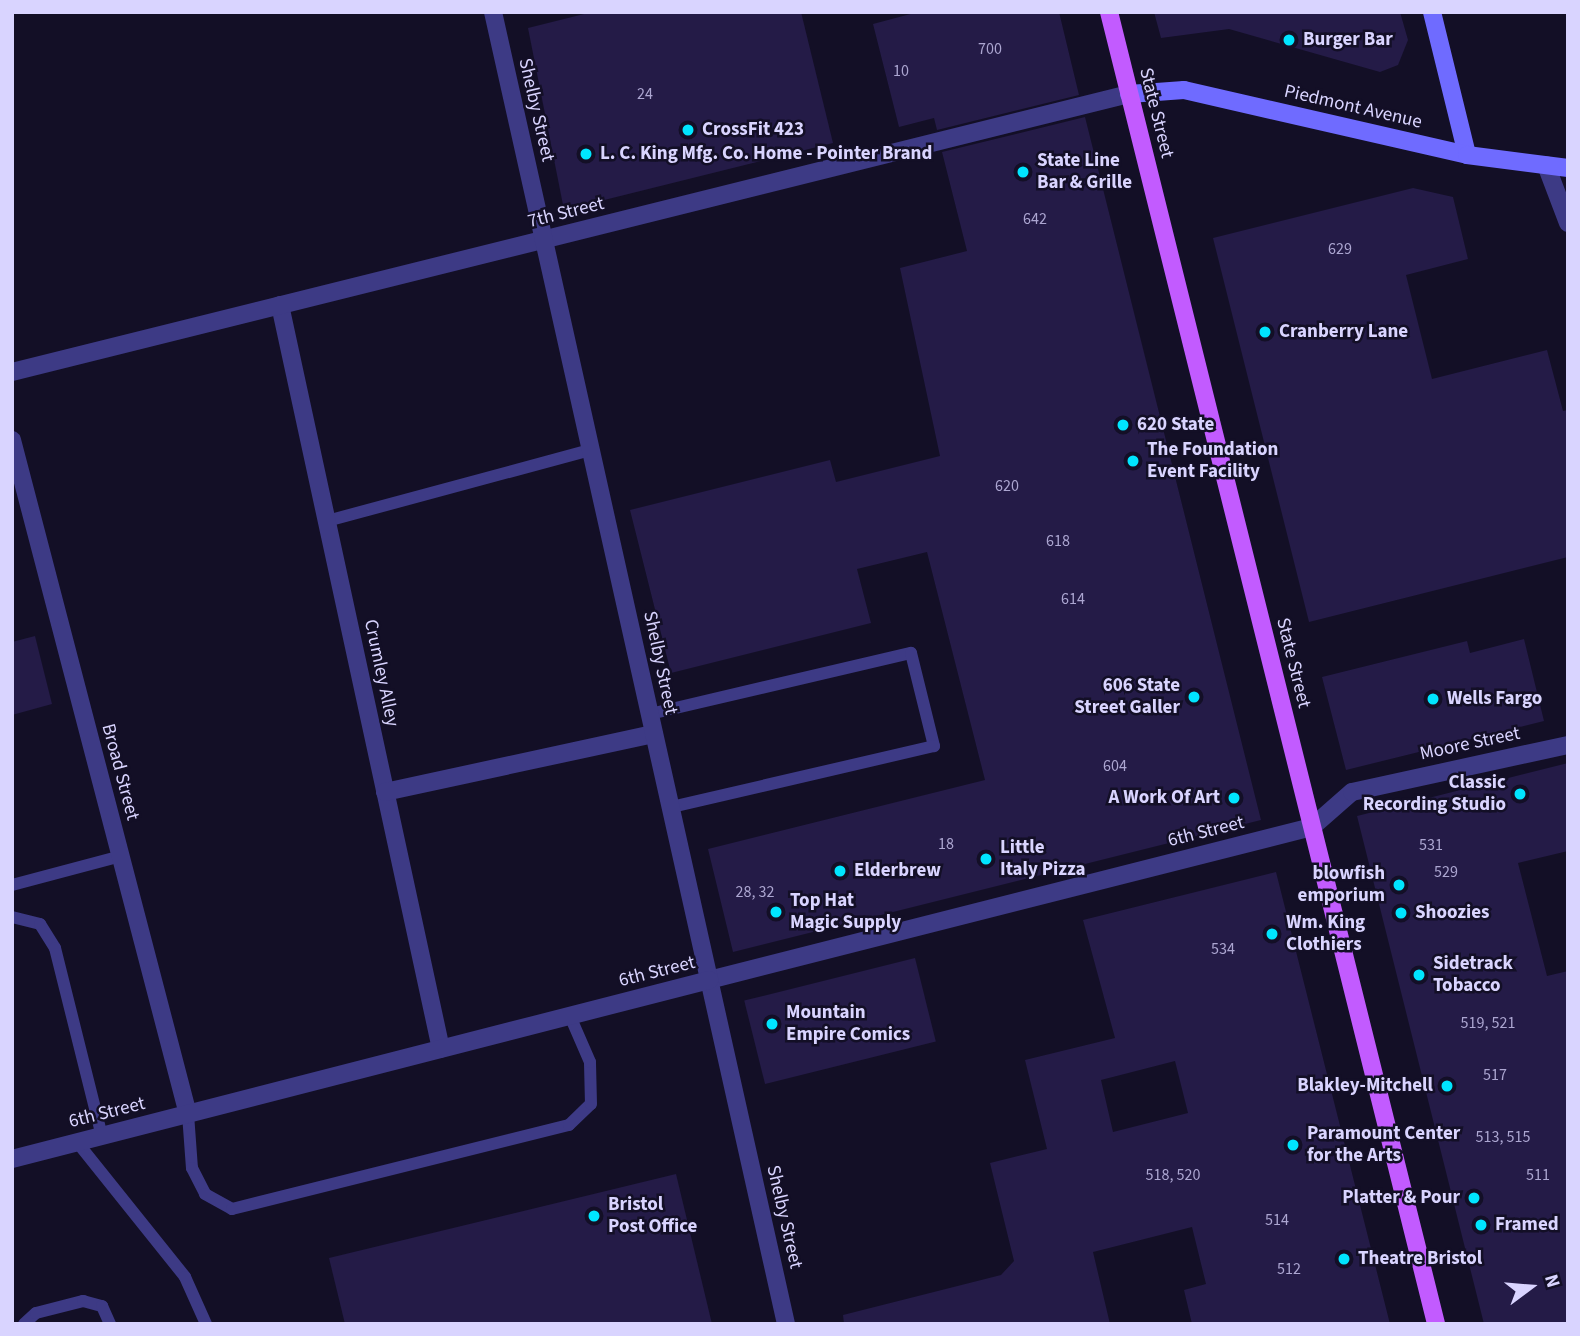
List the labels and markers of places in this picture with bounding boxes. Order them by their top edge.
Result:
place label: Burger Bar [1303,29,1393,51]
marker: Burger Bar [1281,32,1297,48]
place label: CrossFit 423 [702,119,804,141]
marker: CrossFit 423 [680,122,696,138]
place label: L. C. King Mfg. Co. Home - Pointer Brand [600,143,932,165]
marker: L. C. King Mfg. Co. Home - Pointer Brand [578,146,594,162]
place label: State Line Bar & Grille [1037,150,1132,194]
marker: State Line Bar & Grille [1015,164,1031,180]
place label: Cranberry Lane [1279,321,1408,343]
marker: Cranberry Lane [1257,324,1273,340]
place label: 620 State [1137,414,1214,436]
marker: 620 State [1115,417,1131,433]
place label: The Foundation Event Facility [1147,439,1278,483]
marker: The Foundation Event Facility [1125,453,1141,469]
place label: 606 State Street Galler [1074,675,1180,719]
place label: Wells Fargo [1447,688,1542,710]
marker: 606 State Street Galler [1186,689,1202,705]
marker: Wells Fargo [1425,691,1441,707]
place label: Classic Recording Studio [1363,772,1506,816]
marker: Classic Recording Studio [1512,786,1528,802]
place label: A Work Of Art [1109,787,1220,809]
marker: A Work Of Art [1226,790,1242,806]
place label: Little Italy Pizza [1000,837,1086,881]
marker: Little Italy Pizza [978,851,994,867]
place label: Elderbrew [854,860,941,882]
marker: Elderbrew [832,863,848,879]
place label: blowfish emporium [1298,863,1385,907]
marker: blowfish emporium [1391,877,1407,893]
place label: Top Hat Magic Supply [790,890,901,934]
place label: Shoozies [1415,902,1489,924]
marker: Top Hat Magic Supply [768,904,784,920]
marker: Shoozies [1393,905,1409,921]
place label: Wm. King Clothiers [1286,912,1365,956]
marker: Wm. King Clothiers [1264,926,1280,942]
place label: Sidetrack Tobacco [1433,953,1513,997]
marker: Sidetrack Tobacco [1411,967,1427,983]
place label: Mountain Empire Comics [786,1002,910,1046]
marker: Mountain Empire Comics [764,1016,780,1032]
place label: Blakley-Mitchell [1297,1075,1433,1097]
marker: Blakley-Mitchell [1439,1078,1455,1094]
place label: Paramount Center for the Arts [1307,1123,1460,1167]
marker: Paramount Center for the Arts [1285,1137,1301,1153]
place label: Platter & Pour [1342,1187,1460,1209]
marker: Platter & Pour [1466,1190,1482,1206]
place label: Bristol Post Office [608,1194,697,1238]
marker: Bristol Post Office [586,1208,602,1224]
place label: Framed [1495,1214,1559,1236]
marker: Framed [1473,1217,1489,1233]
place label: Theatre Bristol [1358,1248,1482,1270]
marker: Theatre Bristol [1336,1251,1352,1267]

